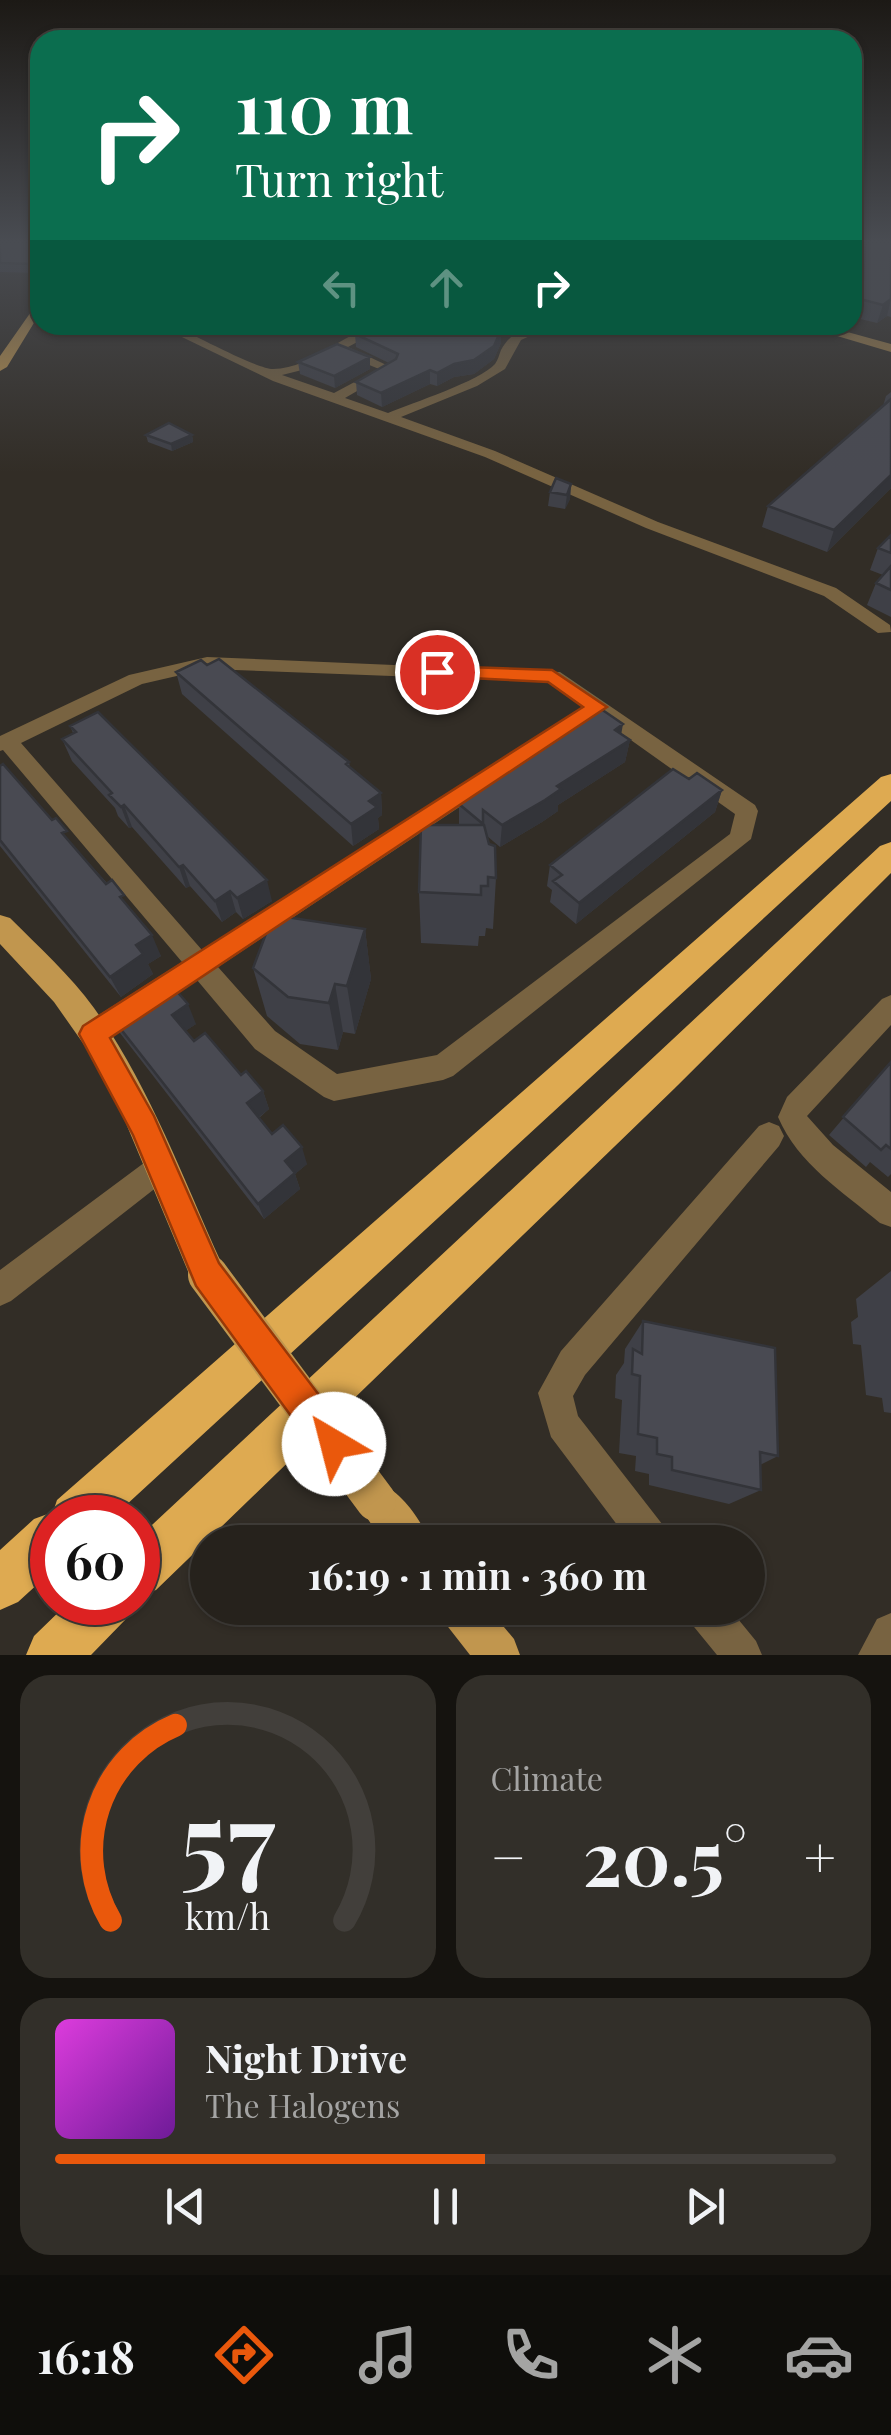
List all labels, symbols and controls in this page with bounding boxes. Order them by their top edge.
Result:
text: 110 m [235,58,413,152]
icon: right [70,70,200,200]
text: Turn right [235,148,443,208]
icon: left [314,260,369,315]
icon: ahead [419,260,474,315]
icon: right [524,260,579,315]
pin [395,630,480,715]
icon: arrive [410,645,465,700]
position arrow [282,1392,386,1496]
speed limit sign: 60 [30,1495,160,1625]
text: 16:19 · 1 min · 360 m [308,1549,647,1600]
text: Climate [491,1756,603,1799]
text: 57 [180,1765,276,1904]
text: 20.5° [583,1805,747,1905]
text: − [491,1818,526,1892]
text: + [804,1818,836,1892]
text: km/h [185,1891,271,1939]
text: Night Drive [205,2032,407,2083]
text: The Halogens [205,2083,400,2126]
icon: previous [158,2179,213,2234]
icon: pause [418,2179,473,2234]
icon: next [678,2179,733,2234]
icon: directions [209,2320,279,2390]
icon: music [353,2320,423,2390]
icon: phone [496,2320,566,2390]
icon: climate [640,2320,710,2390]
icon: car [784,2320,854,2390]
text: 16:18 [37,2325,135,2385]

